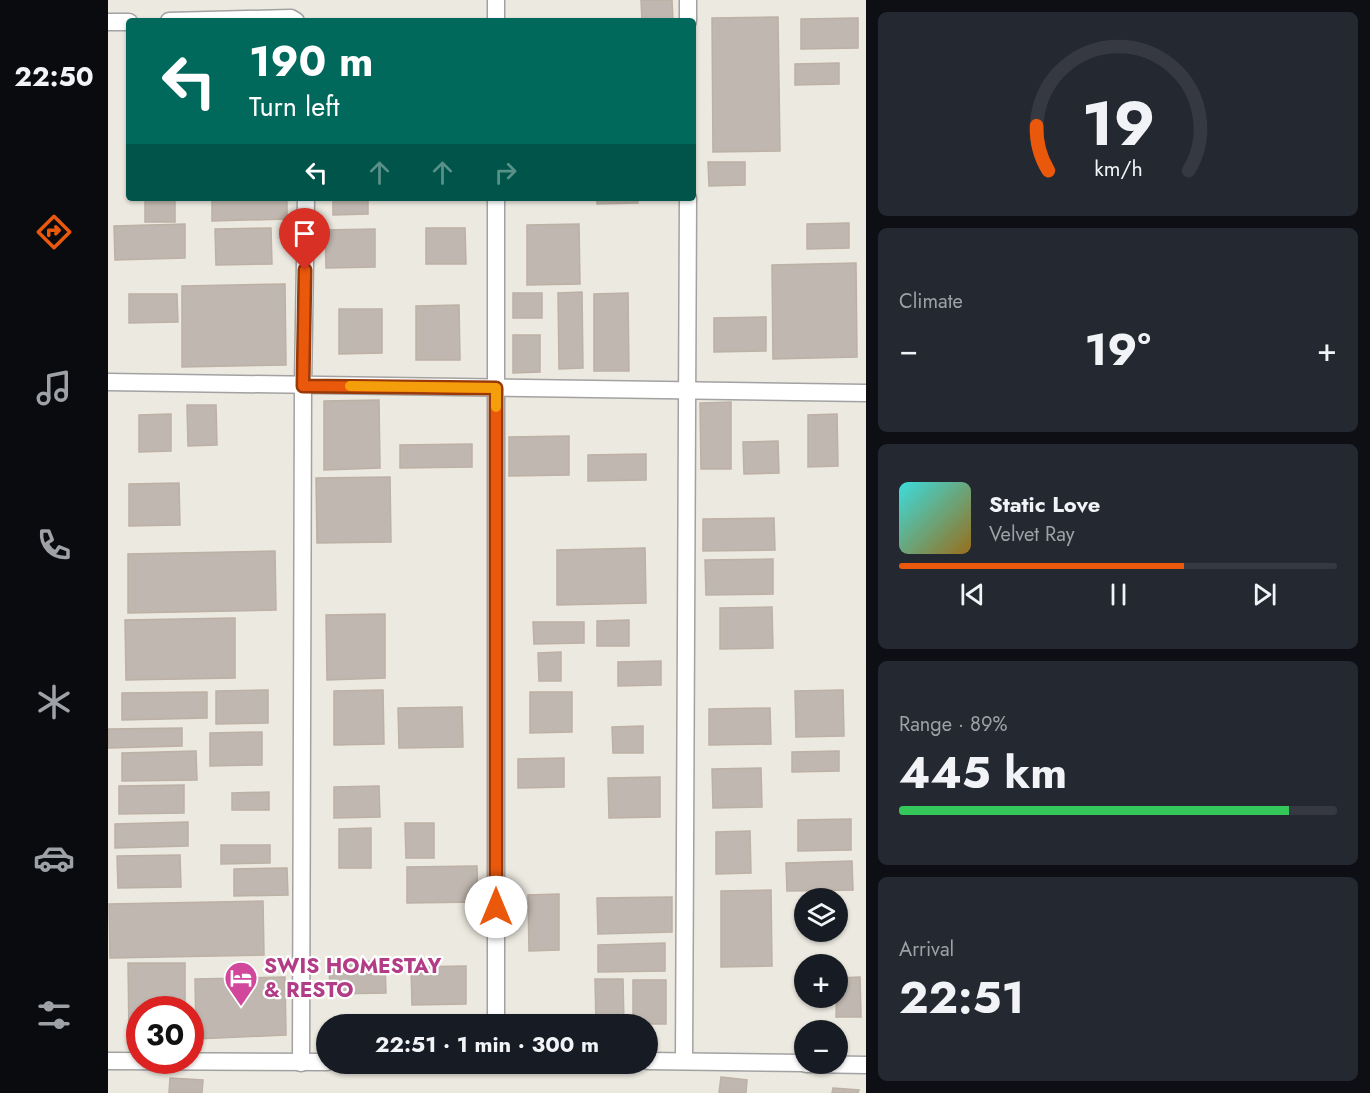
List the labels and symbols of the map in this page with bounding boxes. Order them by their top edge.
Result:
pin [279,208,330,270]
position arrow [464,875,528,939]
place label: SWIS HOMESTAY & RESTO [264,951,442,1005]
hotel icon: SWIS HOMESTAY & RESTO [223,960,259,1007]
speed limit sign: 30 [126,996,204,1074]

